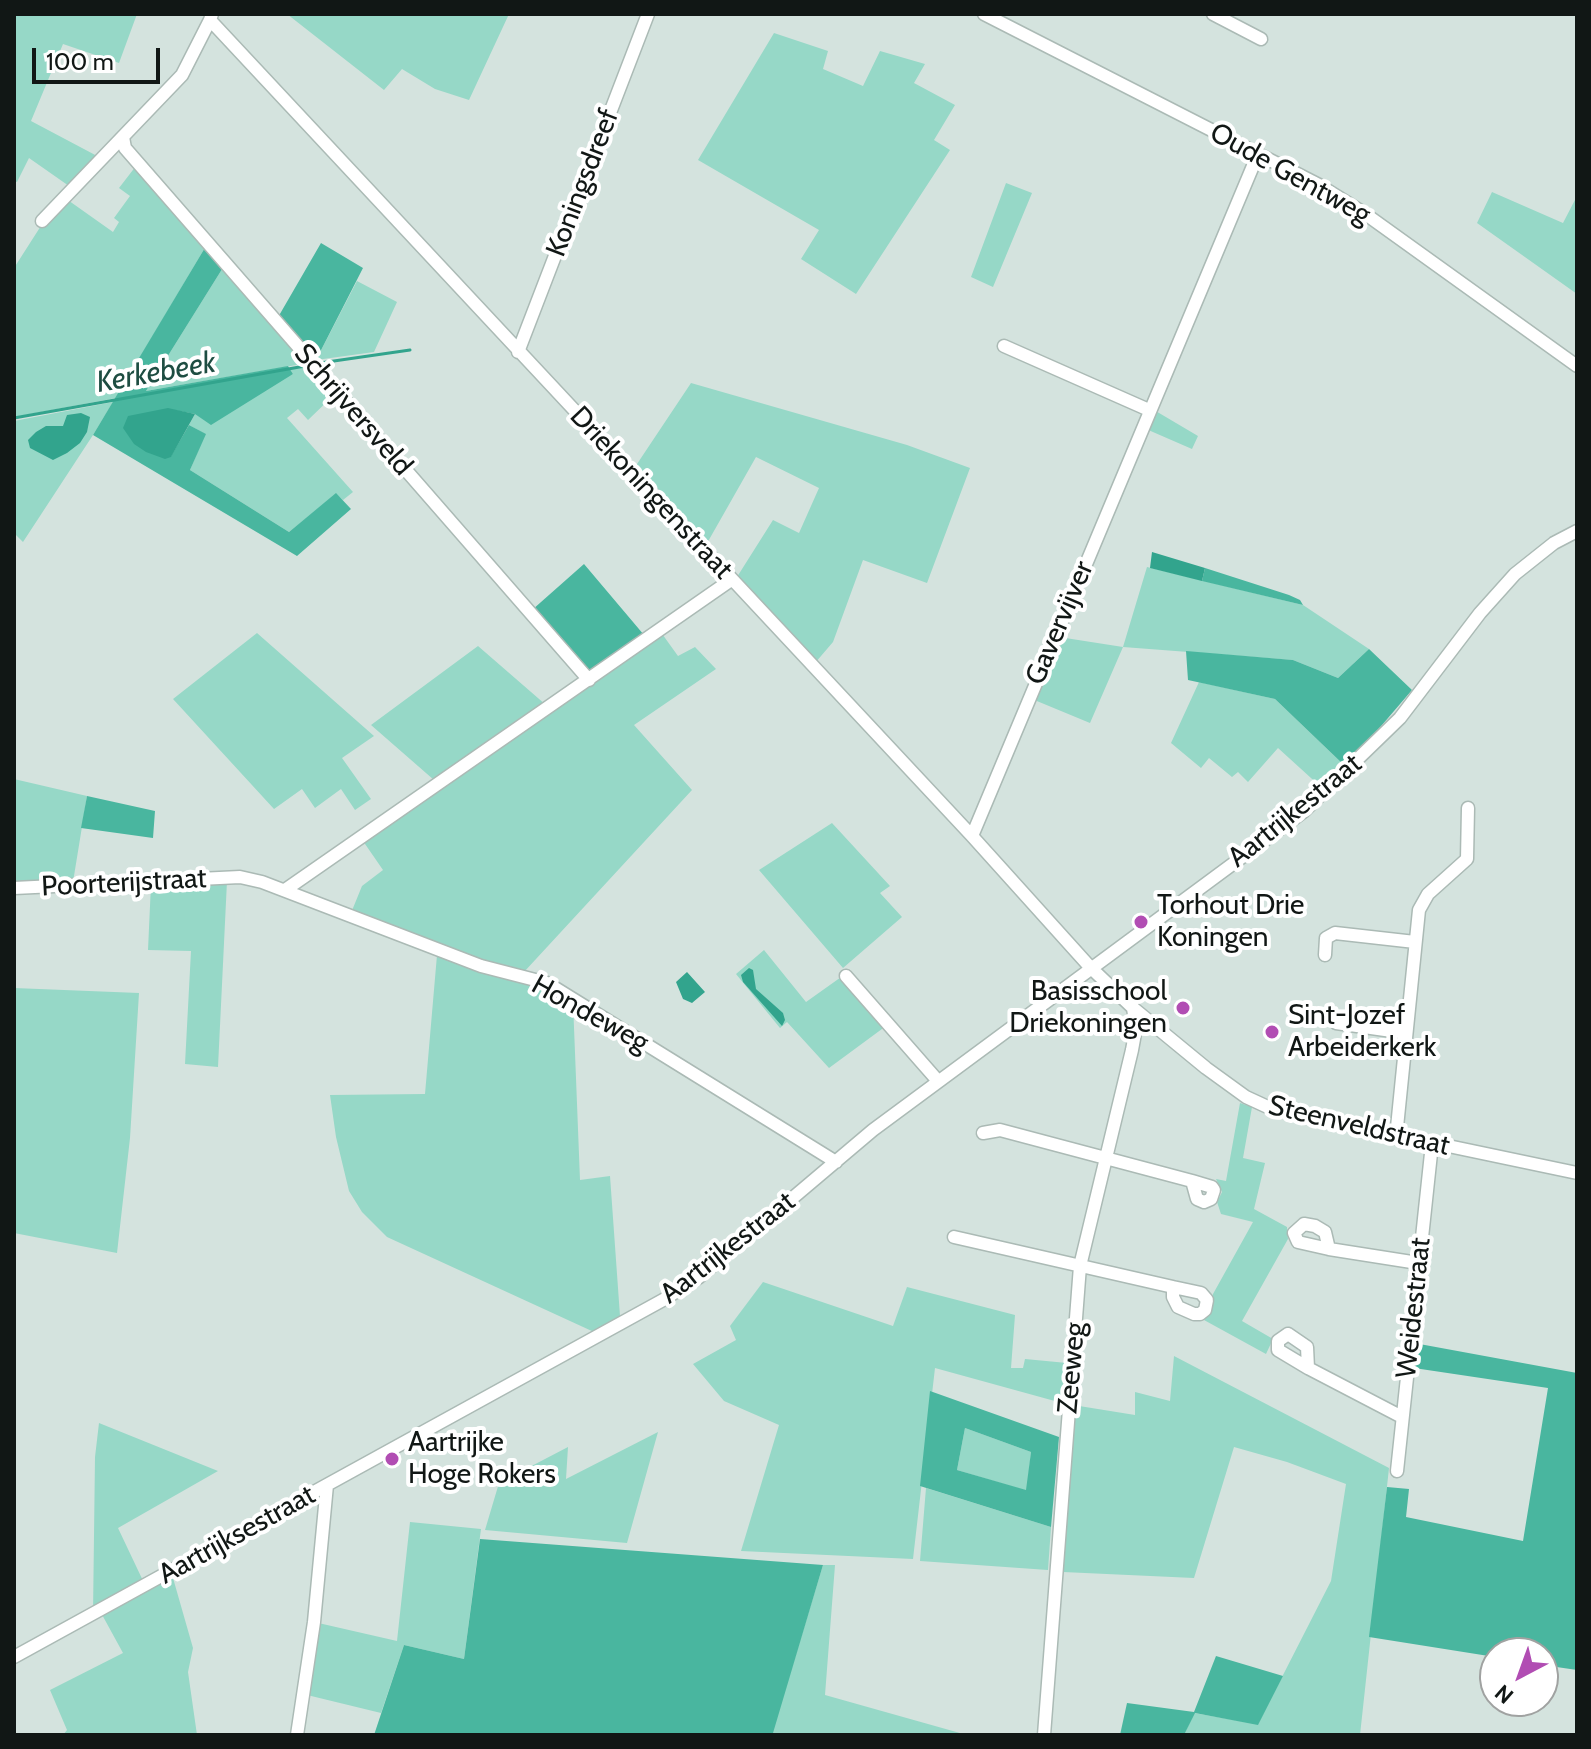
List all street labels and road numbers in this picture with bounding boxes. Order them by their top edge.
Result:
street label: Koningsdreef [540,105,626,261]
street label: Oude Gentweg [1204,116,1376,232]
street label: Schrijversveld [287,337,419,483]
street label: Driekoningenstraat [563,400,739,586]
street label: Gavervijver [1019,556,1101,690]
street label: Aartrijkestraat [1222,747,1368,875]
street label: Poorterijstraat [41,862,207,904]
street label: Hondeweg [526,968,654,1060]
street label: Steenveldstraat [1265,1089,1453,1163]
street label: Aartrijkestraat [654,1185,802,1311]
street label: Weidestraat [1390,1236,1438,1380]
street label: Zeeweg [1051,1321,1093,1415]
street label: Aartrijksestraat [153,1478,321,1592]

